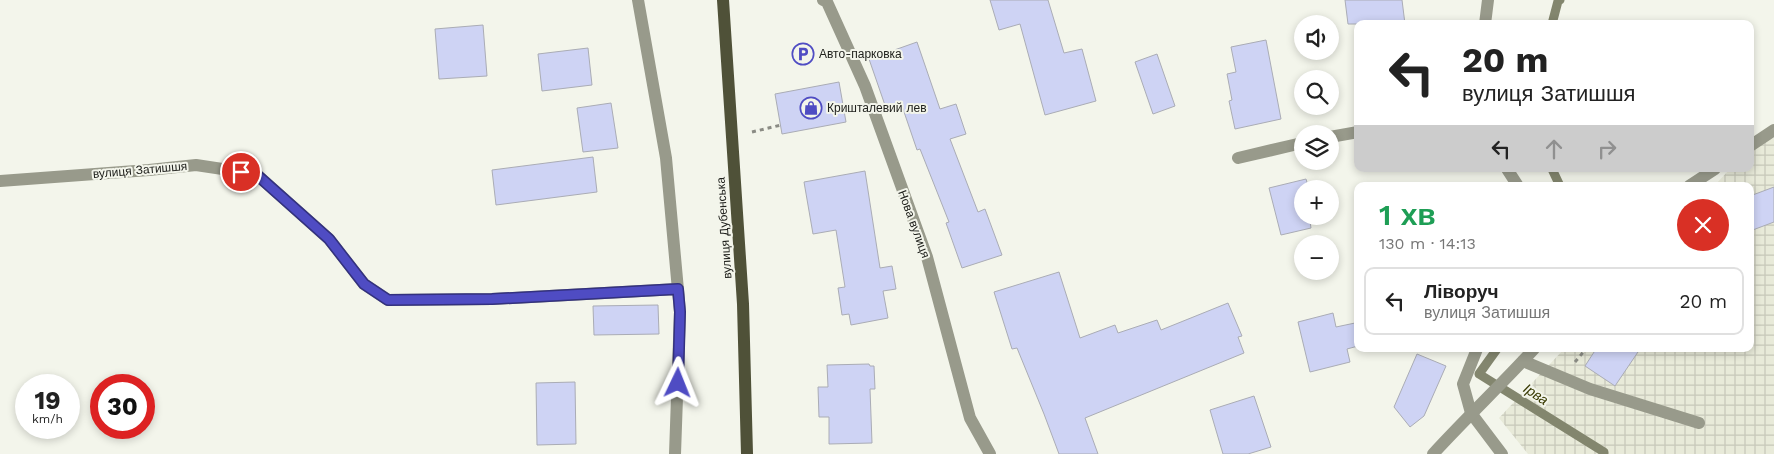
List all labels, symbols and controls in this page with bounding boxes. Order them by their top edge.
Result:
map controls [1294,15,1339,280]
button: sound [1294,15,1339,60]
text: 20 m [1462,39,1548,81]
icon: left [1379,40,1444,105]
parking icon: Авто-парковка [791,42,815,66]
place label: Авто-парковка [819,47,902,61]
button: search [1294,70,1339,115]
text: вулиця Затишшя [1462,81,1635,106]
shop icon: Кришталевий лев [799,96,823,120]
place label: Кришталевий лев [827,101,927,115]
button: layers [1294,125,1339,170]
icon: left [1487,135,1515,163]
icon: ahead [1540,135,1568,163]
icon: right [1593,135,1621,163]
pin [220,151,262,193]
icon: arrive [227,158,255,186]
street label: вулиця Затишшя [92,159,188,181]
street label: вулиця Дубенська [713,176,735,279]
button: + [1294,180,1339,225]
street label: Нова вулиця [895,188,933,260]
text: 1 хв [1379,197,1436,232]
button: close [1677,199,1729,251]
text: 130 m · 14:13 [1379,234,1476,253]
button: − [1294,235,1339,280]
text: Ліворуч [1424,280,1499,303]
icon: left [1381,287,1409,315]
text: 20 m [1680,290,1727,313]
text: вулиця Затишшя [1424,303,1550,322]
position arrow [651,356,703,408]
speed limit sign: 30 [90,374,155,439]
water label: Ірва [1521,380,1552,408]
text: 19 [34,386,61,415]
text: km/h [32,412,63,426]

